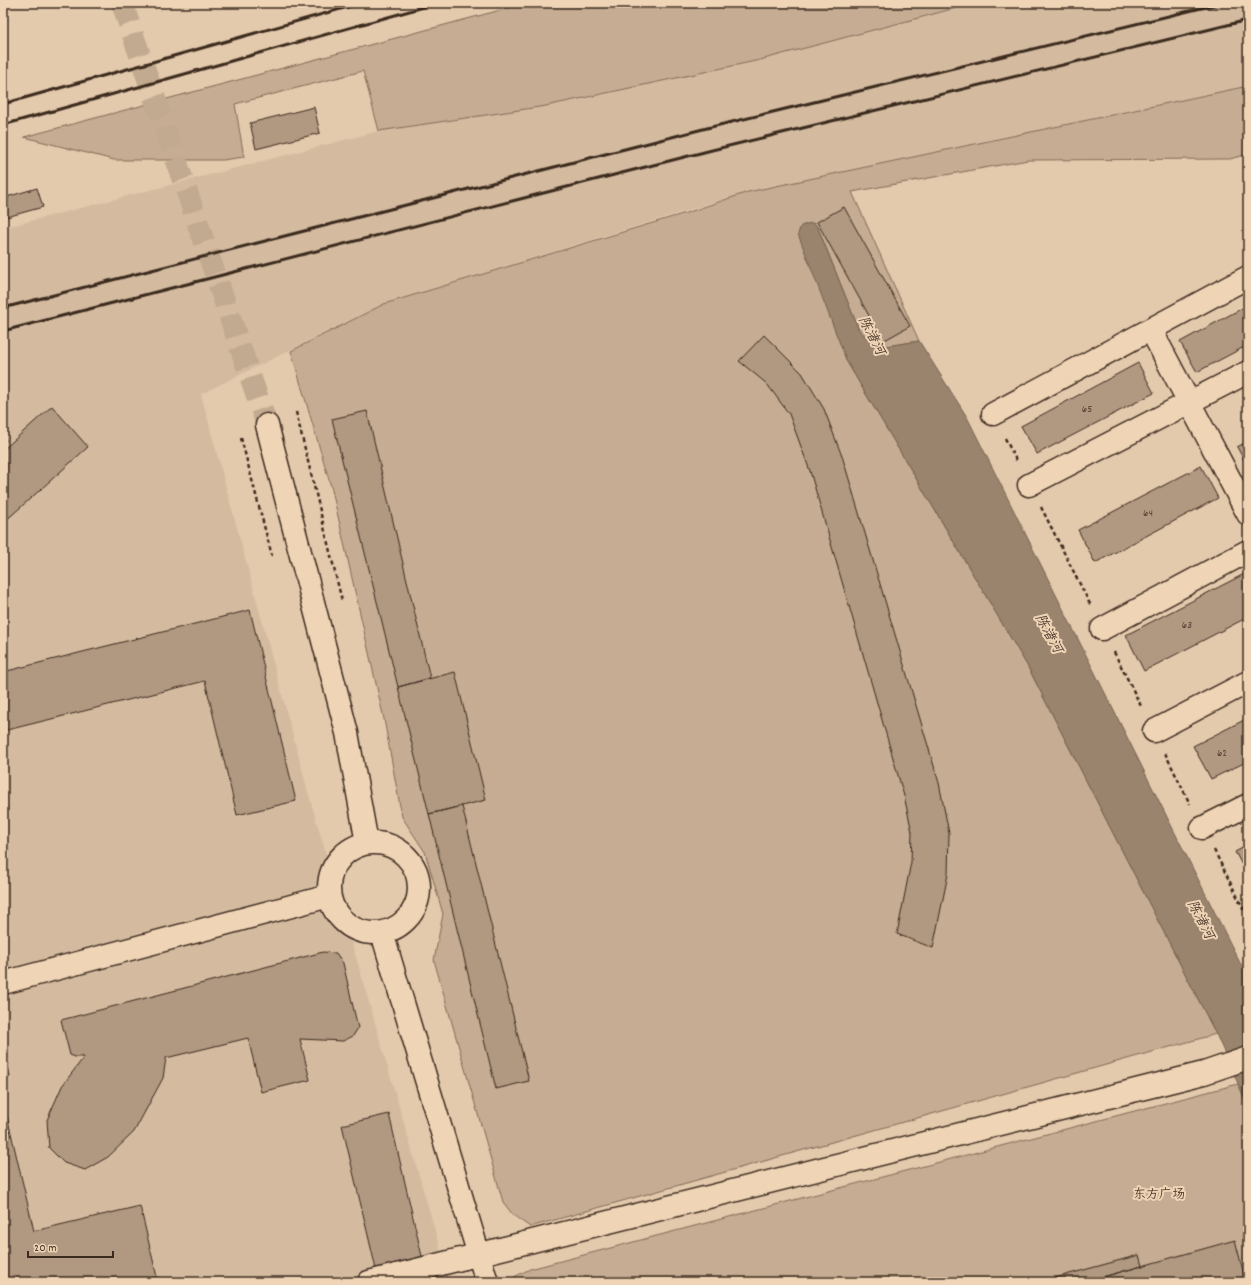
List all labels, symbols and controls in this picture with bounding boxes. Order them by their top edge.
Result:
water label: 陈渚河 [853,313,890,361]
house number: 65 [1082,402,1092,418]
house number: 64 [1143,506,1153,522]
water label: 陈渚河 [1029,611,1068,659]
house number: 63 [1182,618,1192,634]
house number: 62 [1217,746,1227,762]
water label: 陈渚河 [1182,897,1219,945]
park label: 东方广场 [1133,1186,1185,1205]
scale bar [28,1233,113,1259]
text: 20 m [34,1240,57,1257]

